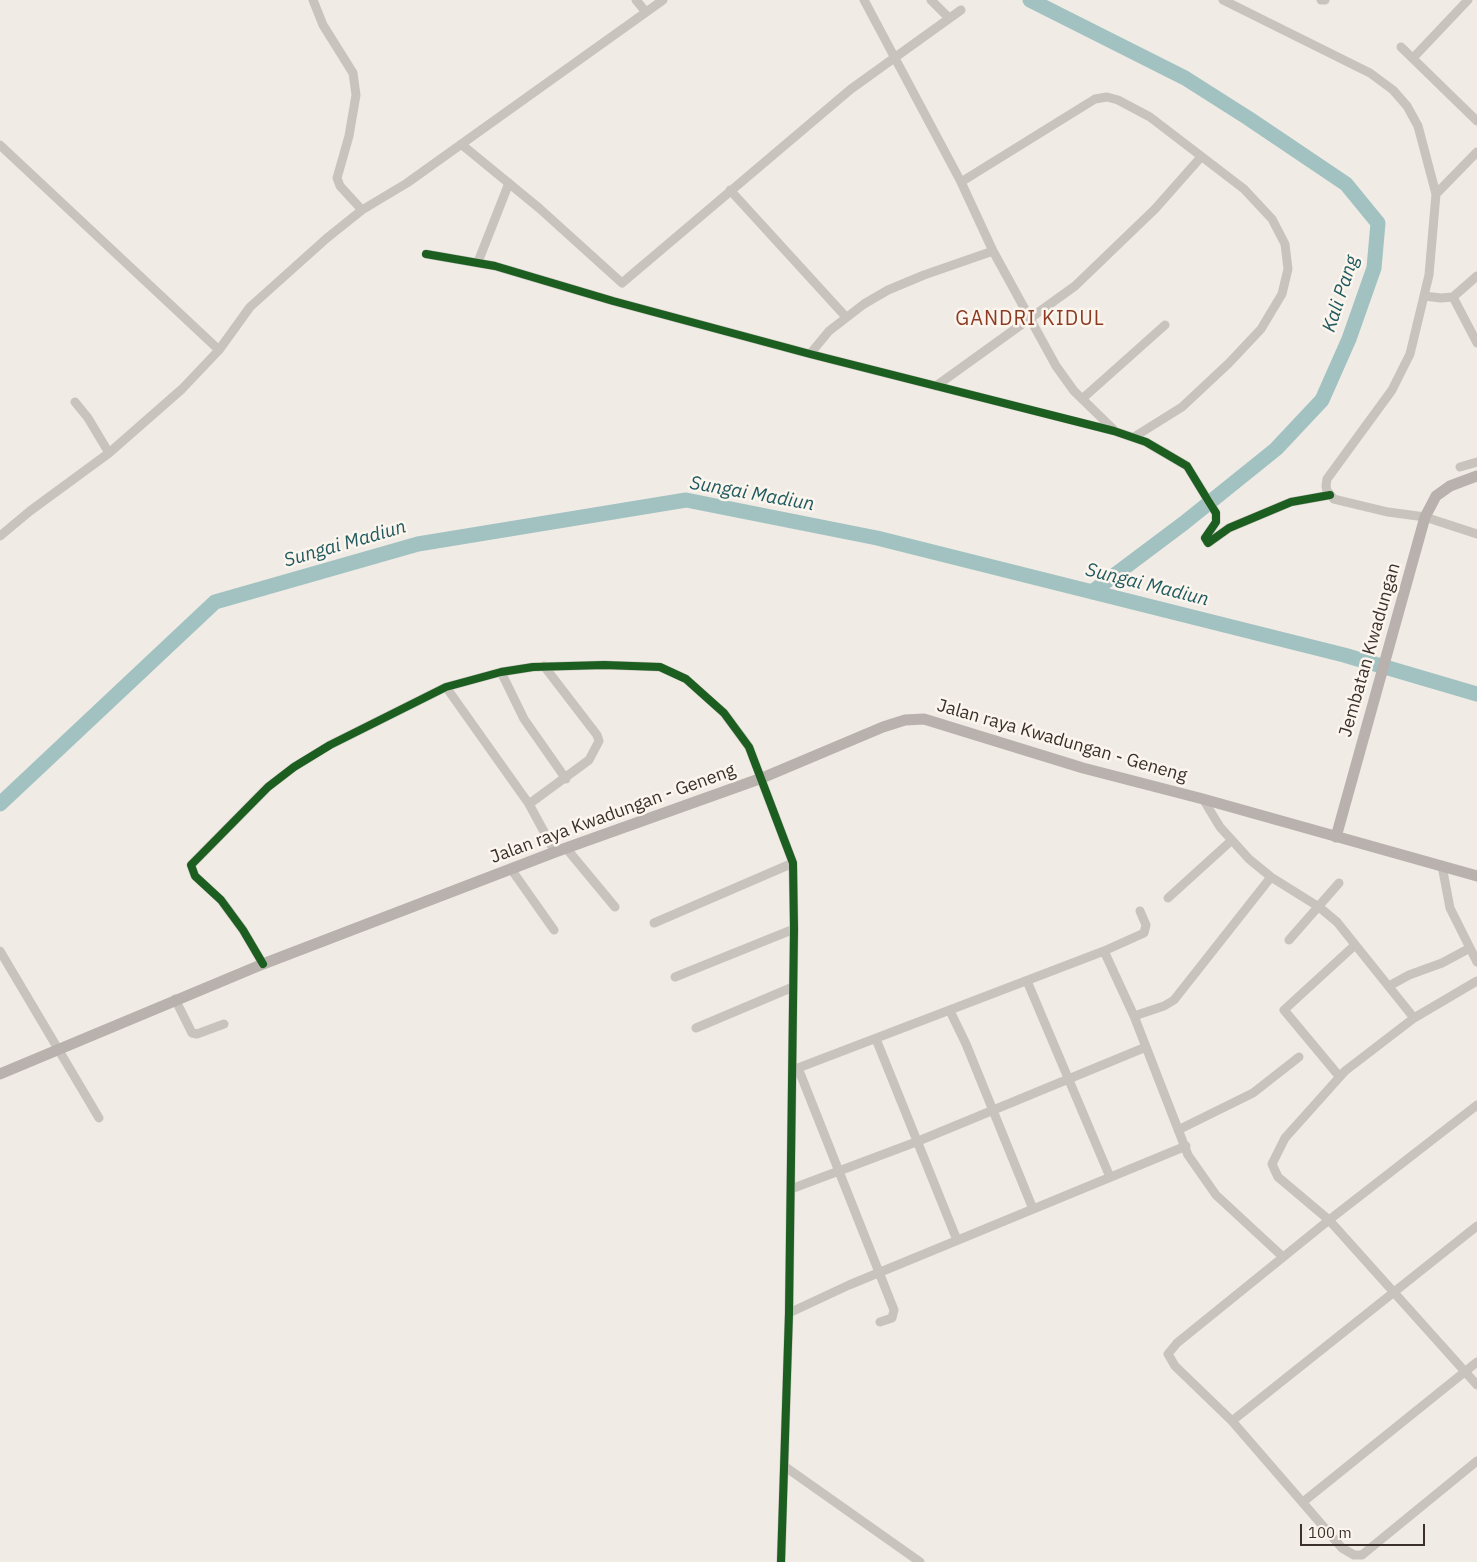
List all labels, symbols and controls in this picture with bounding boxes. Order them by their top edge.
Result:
water label: Kali Pang [1318,253,1364,335]
district label: GANDRI KIDUL [954,307,1106,331]
water label: Sungai Madiun [688,472,816,516]
water label: Sungai Madiun [281,516,409,572]
water label: Sungai Madiun [1083,559,1211,611]
street label: Jembatan Kwadungan [1335,561,1405,739]
street label: Jalan raya Kwadungan - Geneng [935,695,1189,787]
street label: Jalan raya Kwadungan - Geneng [488,760,738,868]
scale bar [1302,1514,1427,1546]
text: 100 m [1308,1523,1352,1542]

